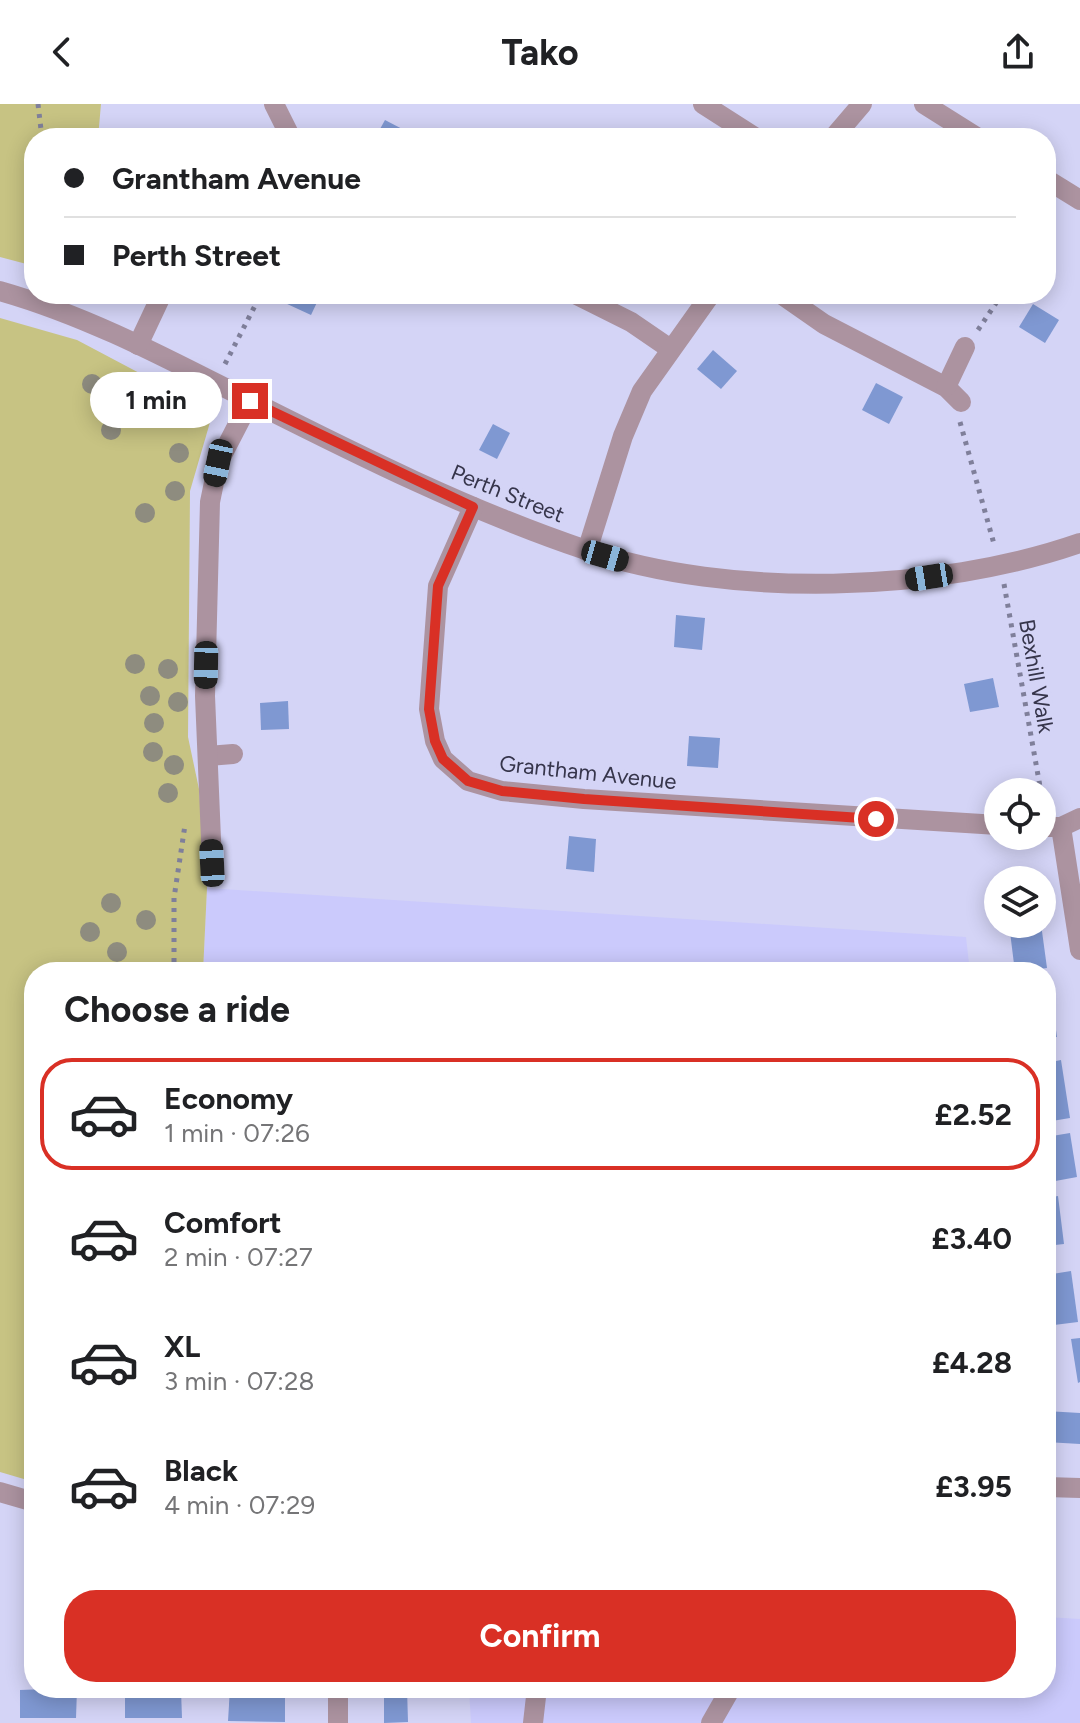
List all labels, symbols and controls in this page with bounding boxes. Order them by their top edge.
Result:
icon: back [40,30,84,74]
icon: share [996,30,1040,74]
text: Tako [501,31,579,74]
text: Grantham Avenue [112,160,361,197]
text: Perth Street [112,237,281,274]
callout: 1 min [90,373,222,429]
route end [232,383,268,419]
text: 1 min [125,384,187,416]
car [201,437,235,489]
street label: Perth Street [447,459,568,528]
car [579,538,631,574]
car [903,561,955,593]
street label: Bexhill Walk [1013,617,1060,735]
car [194,641,218,689]
street label: Grantham Avenue [498,750,678,795]
map controls [984,778,1056,938]
button: locate [984,778,1056,850]
route start [858,801,894,837]
car [199,838,225,888]
button: layers [984,866,1056,938]
text: Choose a ride [64,988,290,1031]
icon: car [68,1078,140,1150]
text: Economy [164,1080,293,1117]
text: £2.52 [935,1096,1012,1133]
text: 1 min · 07:26 [164,1117,310,1149]
icon: car [68,1202,140,1274]
text: Comfort [164,1204,282,1241]
text: £3.40 [932,1220,1012,1257]
text: 2 min · 07:27 [164,1241,313,1273]
icon: car [68,1326,140,1398]
text: XL [164,1328,200,1365]
text: £4.28 [932,1344,1012,1381]
text: 3 min · 07:28 [164,1365,314,1397]
icon: car [68,1450,140,1522]
text: Black [164,1452,238,1489]
text: £3.95 [935,1468,1012,1505]
text: 4 min · 07:29 [164,1489,315,1521]
button: Confirm [64,1590,1016,1682]

